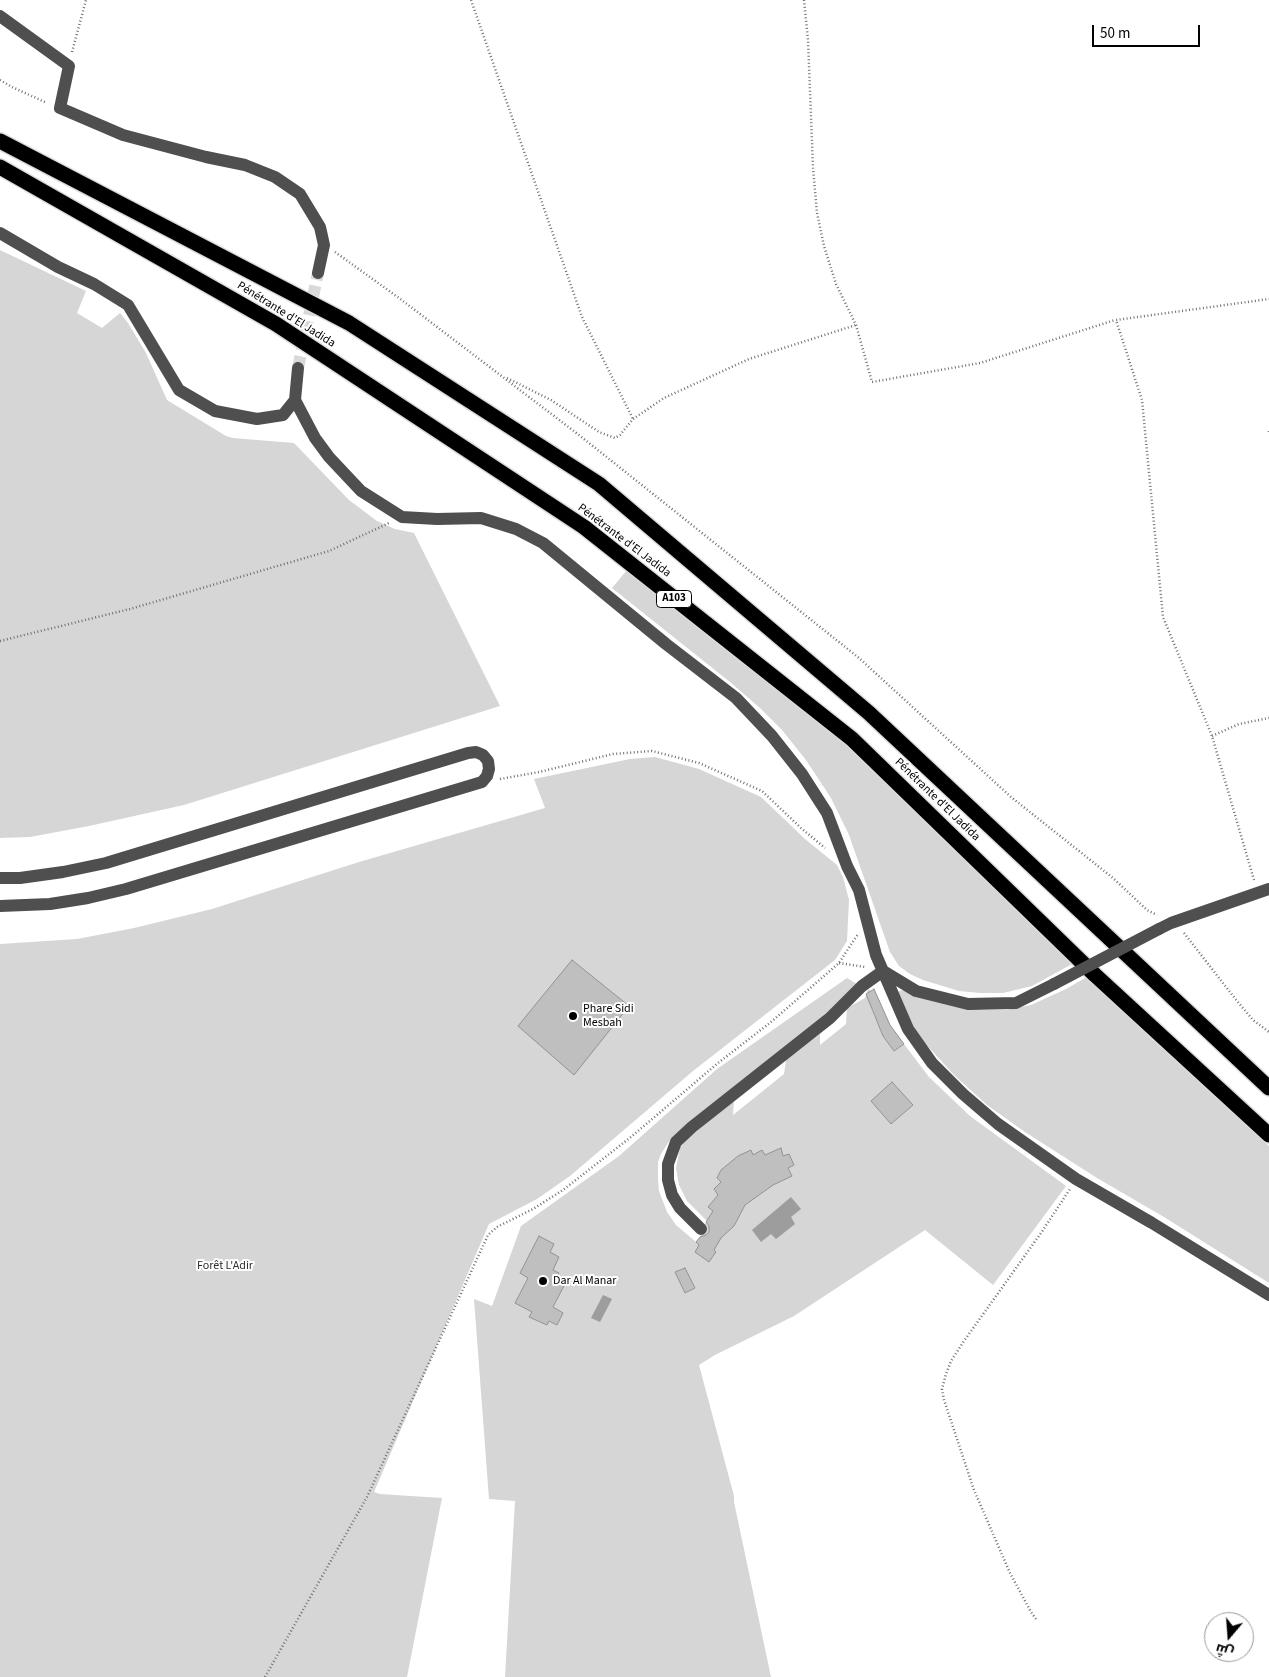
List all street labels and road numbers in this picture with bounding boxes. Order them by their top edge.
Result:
street label: Pénétrante d'El Jadida [234,279,338,351]
street label: Pénétrante d'El Jadida [574,501,674,581]
road number: A103 [656,590,692,608]
street label: Pénétrante d'El Jadida [891,756,983,844]

